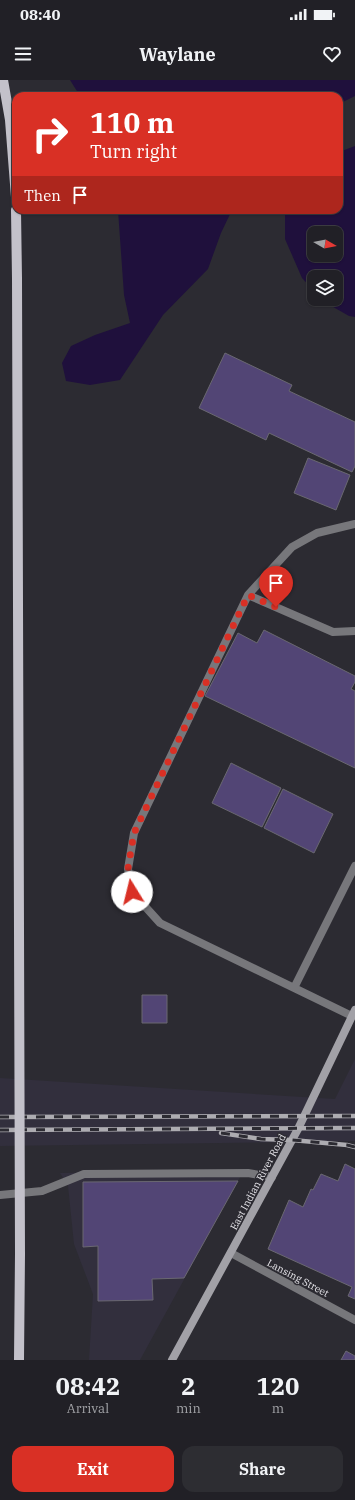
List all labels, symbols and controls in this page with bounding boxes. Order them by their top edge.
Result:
text: 08:40 [20,5,61,24]
icon: menu [12,43,34,65]
text: Waylane [139,43,216,66]
icon: heart [321,43,343,65]
text: 110 m [90,104,174,141]
icon: right [24,108,76,160]
text: Turn right [90,140,177,163]
icon: arrive [69,184,91,206]
text: Then [24,186,61,205]
north arrow [307,226,343,262]
map controls [307,226,343,306]
button: layers [307,270,343,306]
pin [259,566,293,607]
icon: arrive [265,572,287,594]
position arrow [111,871,153,913]
street label: East Indian River Road [227,1132,289,1232]
street label: Lansing Street [265,1256,332,1300]
text: 08:42 [56,1370,120,1402]
text: 2 [181,1370,196,1402]
text: 120 [256,1370,299,1402]
text: Arrival [67,1400,109,1417]
text: min [176,1400,201,1417]
text: m [272,1400,284,1417]
button: Exit [12,1446,174,1492]
button: Share [182,1446,343,1492]

